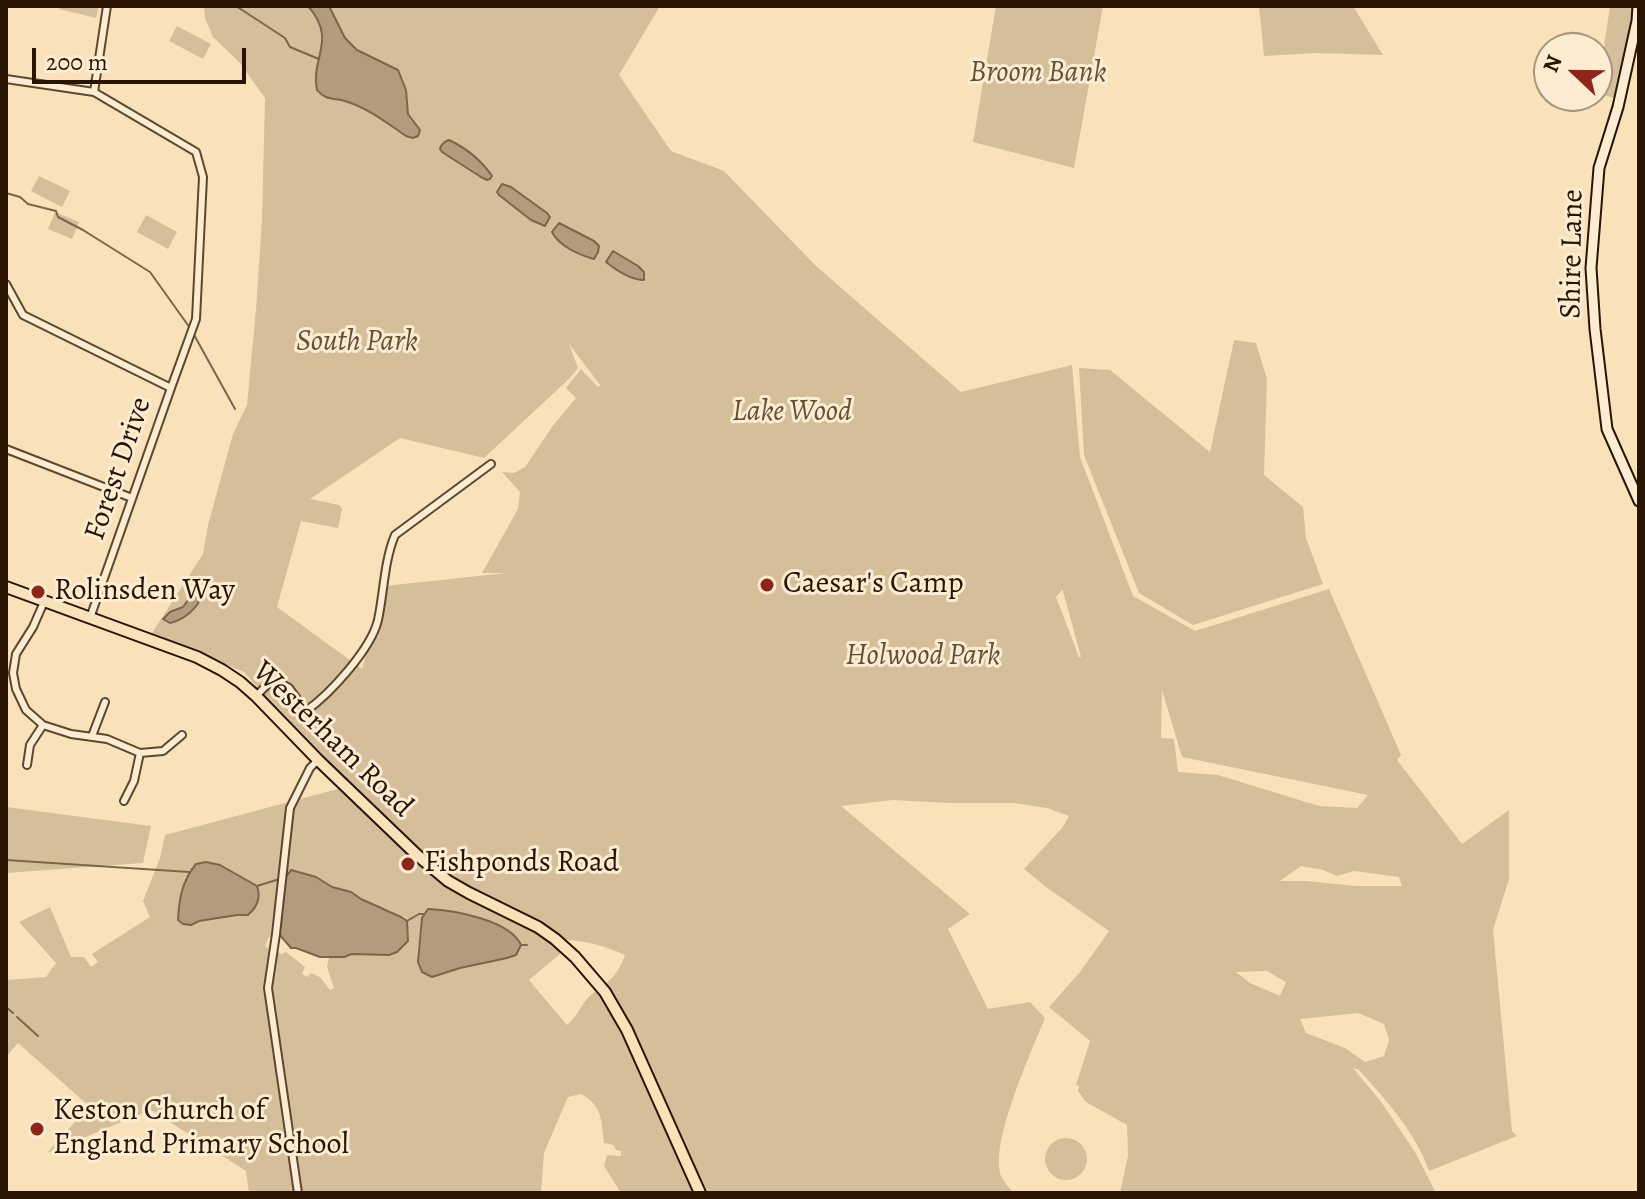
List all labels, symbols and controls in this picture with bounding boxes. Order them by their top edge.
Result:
scale bar [36,32,250,82]
north arrow [1533,32,1613,112]
text: 200 m [46,46,108,78]
text: N [1536,51,1570,77]
park label: Broom Bank [969,56,1107,92]
street label: Shire Lane [1554,189,1592,319]
park label: South Park [296,325,418,361]
street label: Forest Drive [78,393,160,545]
park label: Lake Wood [732,395,852,431]
place label: Caesar's Camp [783,567,964,603]
place label: Rolinsden Way [54,574,235,610]
marker: Caesar's Camp [758,576,776,594]
marker: Rolinsden Way [29,583,47,601]
park label: Holwood Park [846,639,1000,675]
street label: Westerham Road [244,654,420,826]
place label: Fishponds Road [424,846,619,882]
marker: Fishponds Road [399,855,417,873]
place label: Keston Church of England Primary School [53,1094,349,1164]
marker: Keston Church of England Primary School [28,1120,46,1138]

